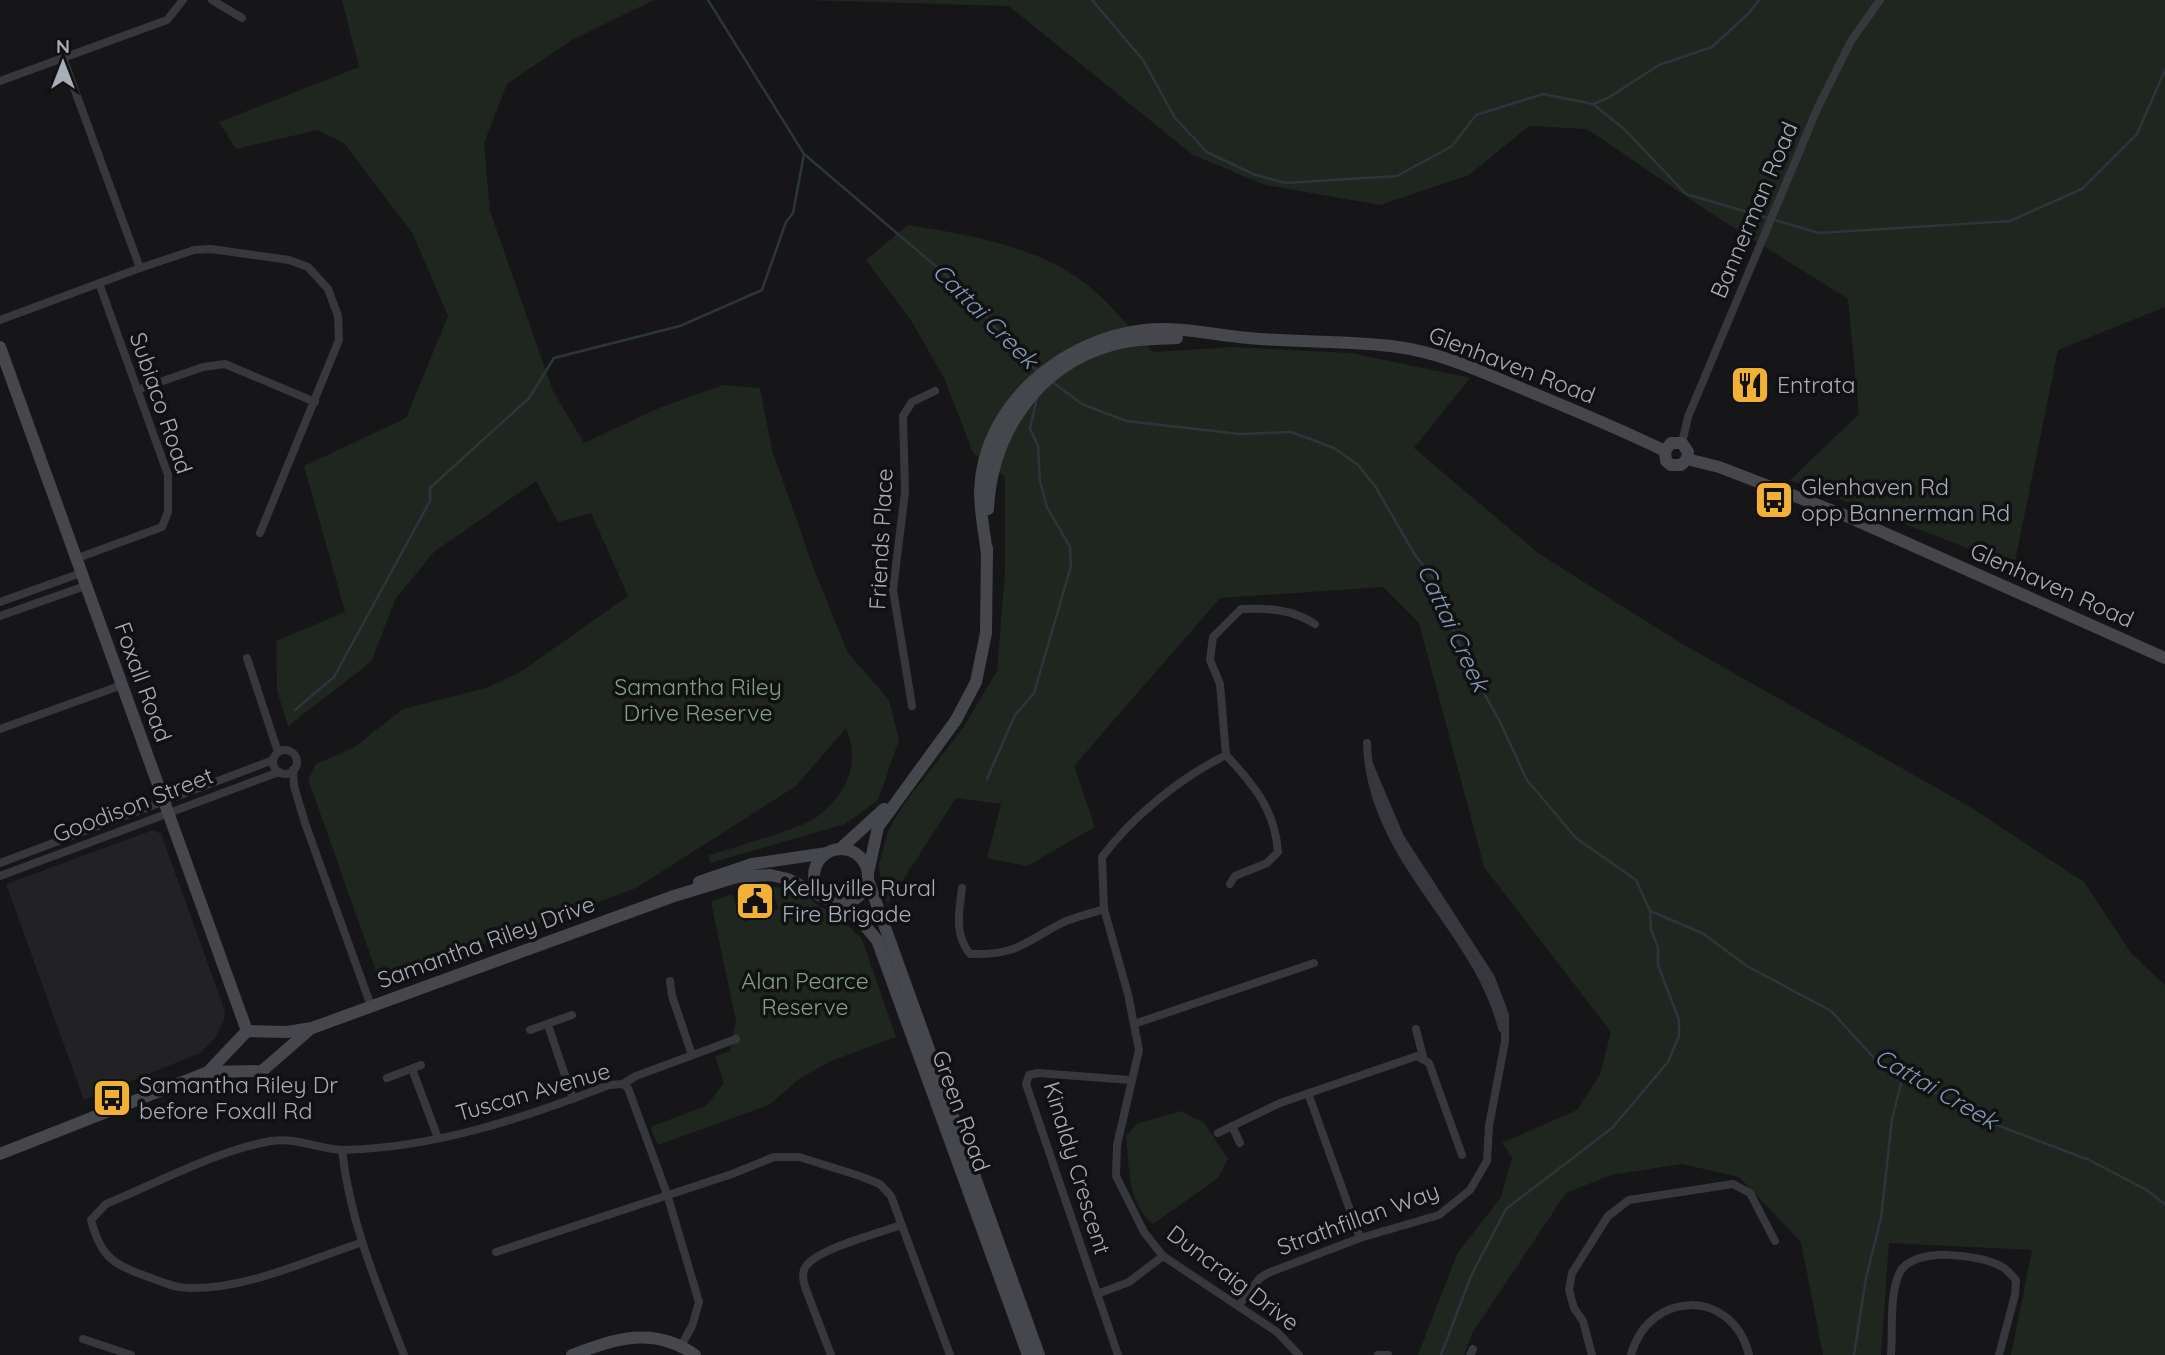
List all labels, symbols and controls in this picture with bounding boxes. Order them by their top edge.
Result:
north arrow [28,28,98,98]
text: N [56,34,70,58]
street label: Bannerman Road [1703,117,1804,302]
water label: Cattai Creek [927,256,1046,376]
street label: Glenhaven Road [1425,320,1599,410]
street label: Subiaco Road [124,328,199,478]
restaurant icon: Entrata [1729,364,1771,406]
place label: Entrata [1777,370,1855,399]
street label: Friends Place [862,467,899,611]
place label: Glenhaven Rd opp Bannerman Rd [1801,472,2010,527]
bus stop icon: Glenhaven Rd opp Bannerman Rd [1753,479,1795,521]
street label: Glenhaven Road [1966,536,2138,634]
water label: Cattai Creek [1411,559,1497,698]
street label: Foxall Road [108,618,179,746]
park label: Samantha Riley Drive Reserve [614,672,782,727]
street label: Goodison Street [48,761,217,848]
place label: Kellyville Rural Fire Brigade [782,873,936,928]
public building icon: Kellyville Rural Fire Brigade [734,880,776,922]
street label: Samantha Riley Drive [373,889,598,994]
park label: Alan Pearce Reserve [741,966,869,1021]
water label: Cattai Creek [1870,1041,2005,1136]
street label: Green Road [926,1046,997,1175]
street label: Tuscan Avenue [452,1056,613,1127]
place label: Samantha Riley Dr before Foxall Rd [139,1070,338,1125]
bus stop icon: Samantha Riley Dr before Foxall Rd [91,1077,133,1119]
street label: Kinaldy Crescent [1037,1078,1118,1258]
street label: Strathfillan Way [1273,1176,1443,1261]
street label: Duncraig Drive [1161,1218,1305,1337]

